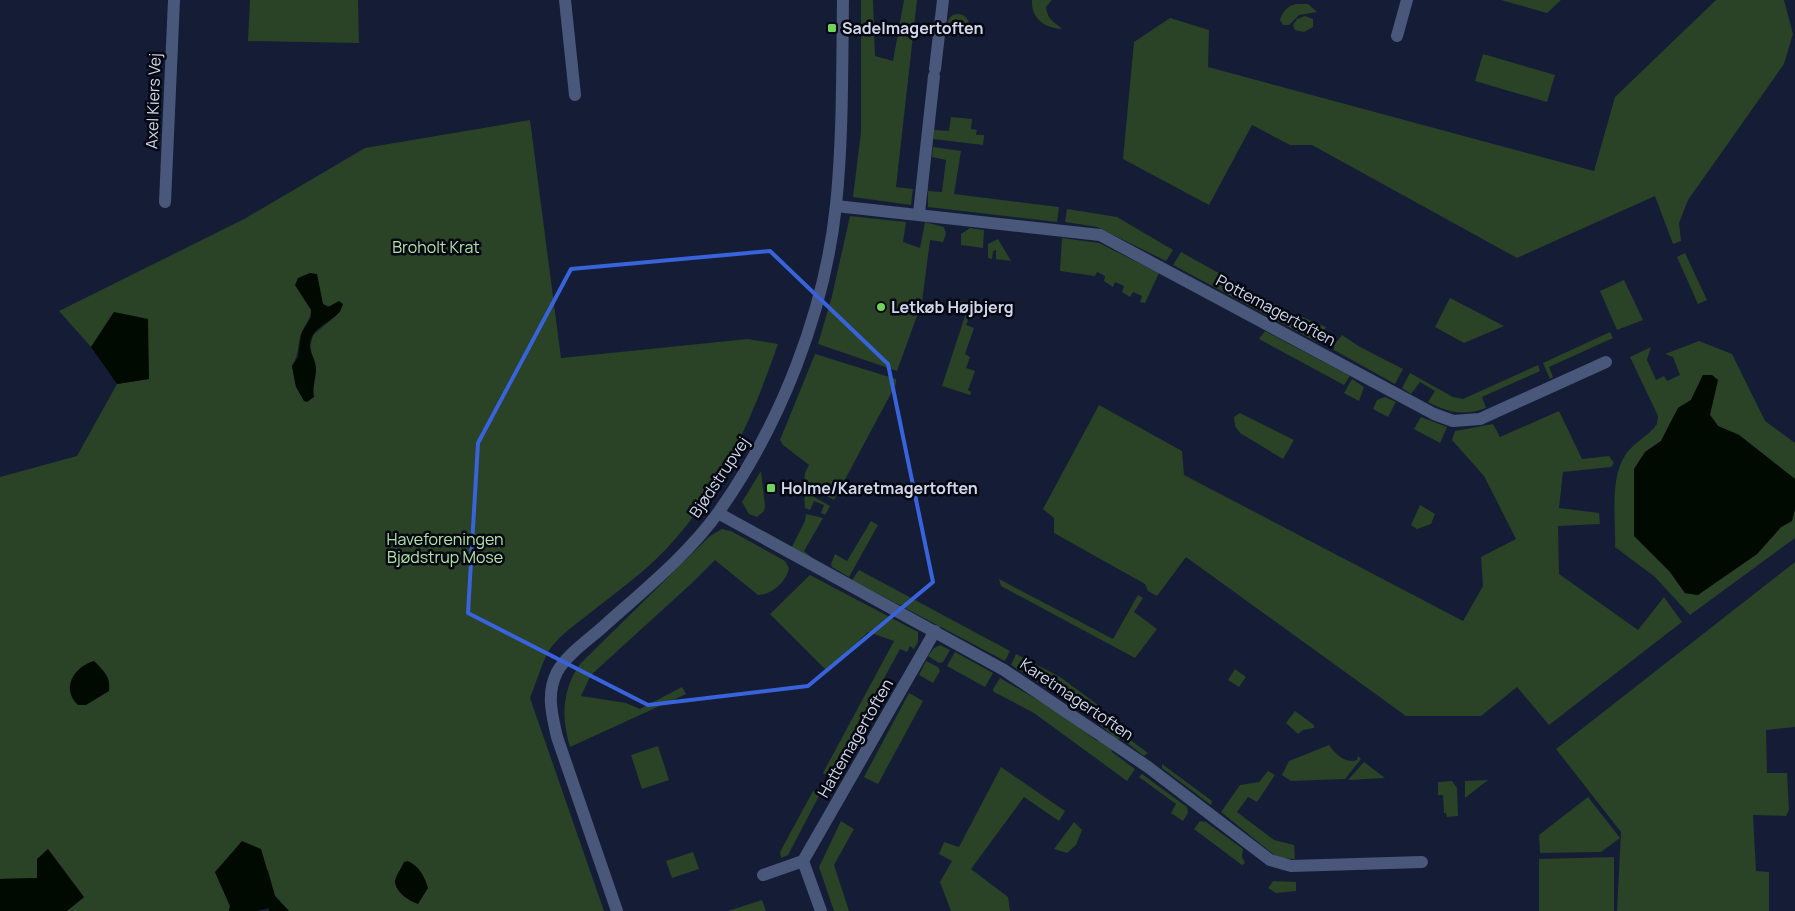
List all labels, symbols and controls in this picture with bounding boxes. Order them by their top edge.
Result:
place label: Sadelmagertoften [842,17,984,39]
marker: Sadelmagertoften [826,22,838,34]
street label: Axel Kiers Vej [140,53,166,149]
park label: Broholt Krat [392,236,480,258]
street label: Pottemagertoften [1212,269,1340,351]
place label: Letkøb Højbjerg [891,296,1014,318]
marker: Letkøb Højbjerg [875,301,887,313]
street label: Bjødstrupvej [684,432,754,522]
place label: Holme/Karetmagertoften [781,477,978,499]
marker: Holme/Karetmagertoften [765,482,777,494]
park label: Haveforeningen Bjødstrup Mose [386,528,504,568]
street label: Karetmagertoften [1016,653,1138,745]
street label: Hattemagertoften [812,675,898,801]

